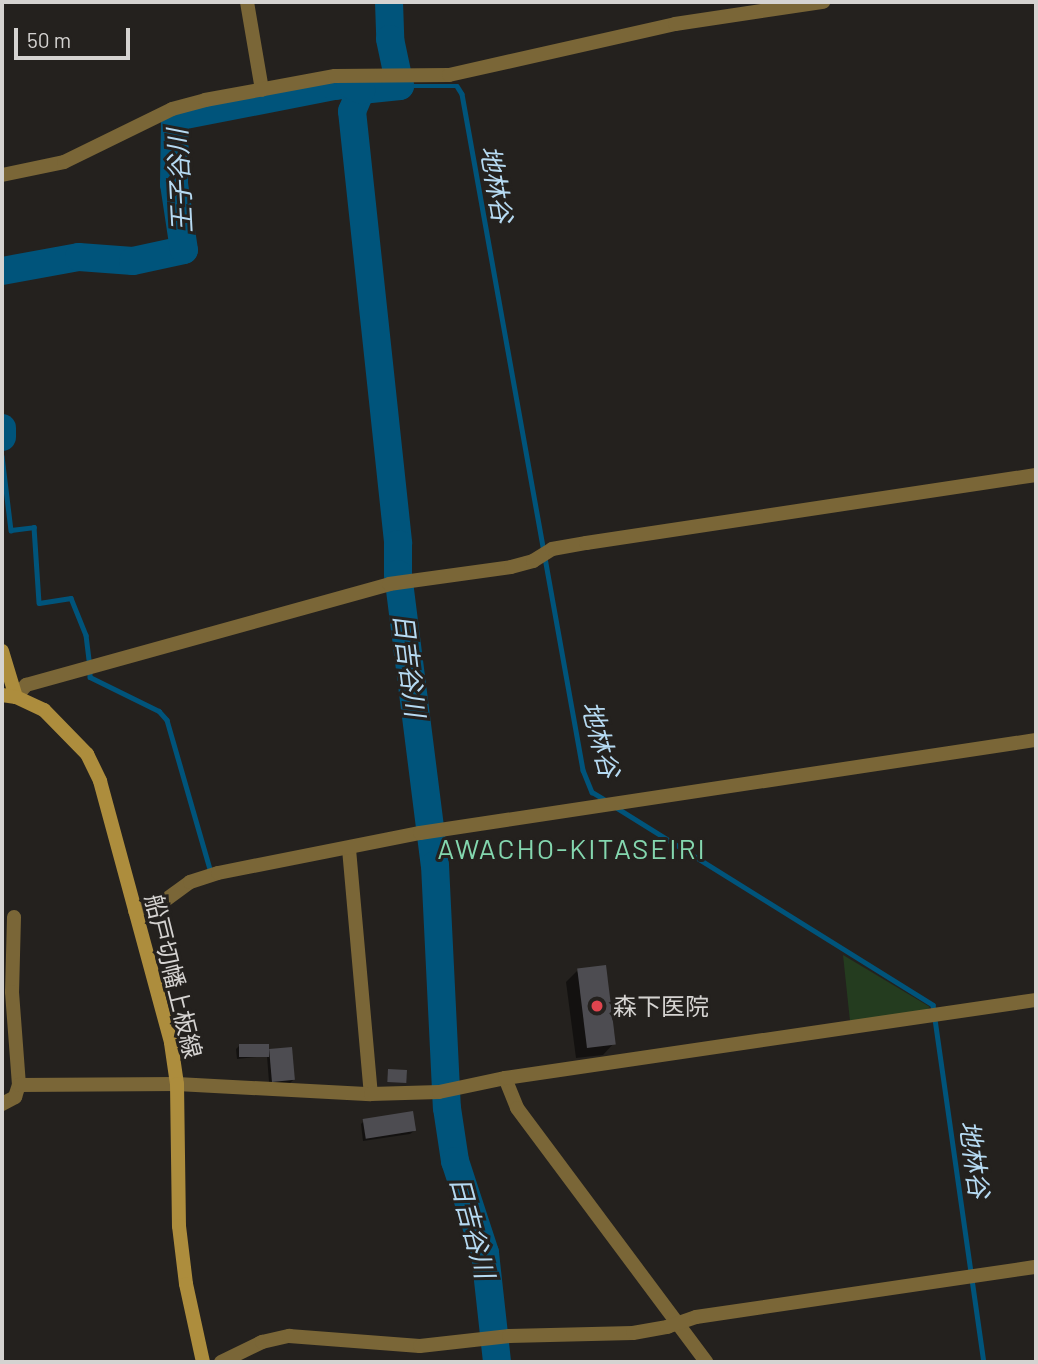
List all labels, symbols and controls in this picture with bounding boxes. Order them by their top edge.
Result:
scale bar [18,14,133,58]
text: 50 m [27,27,71,52]
water label: 王子谷川 [161,128,197,234]
water label: 地林谷 [475,143,519,225]
water label: 日吉谷川 [388,611,432,719]
water label: 地林谷 [576,697,626,781]
district label: AWACHO-KITASEIRI [439,831,705,865]
street label: 船戸切幡上板線 [140,891,208,1061]
place label: 森下医院 [613,992,709,1020]
marker: 森下医院 [587,996,607,1016]
water label: 地林谷 [954,1118,996,1200]
water label: 日吉谷川 [444,1173,502,1281]

